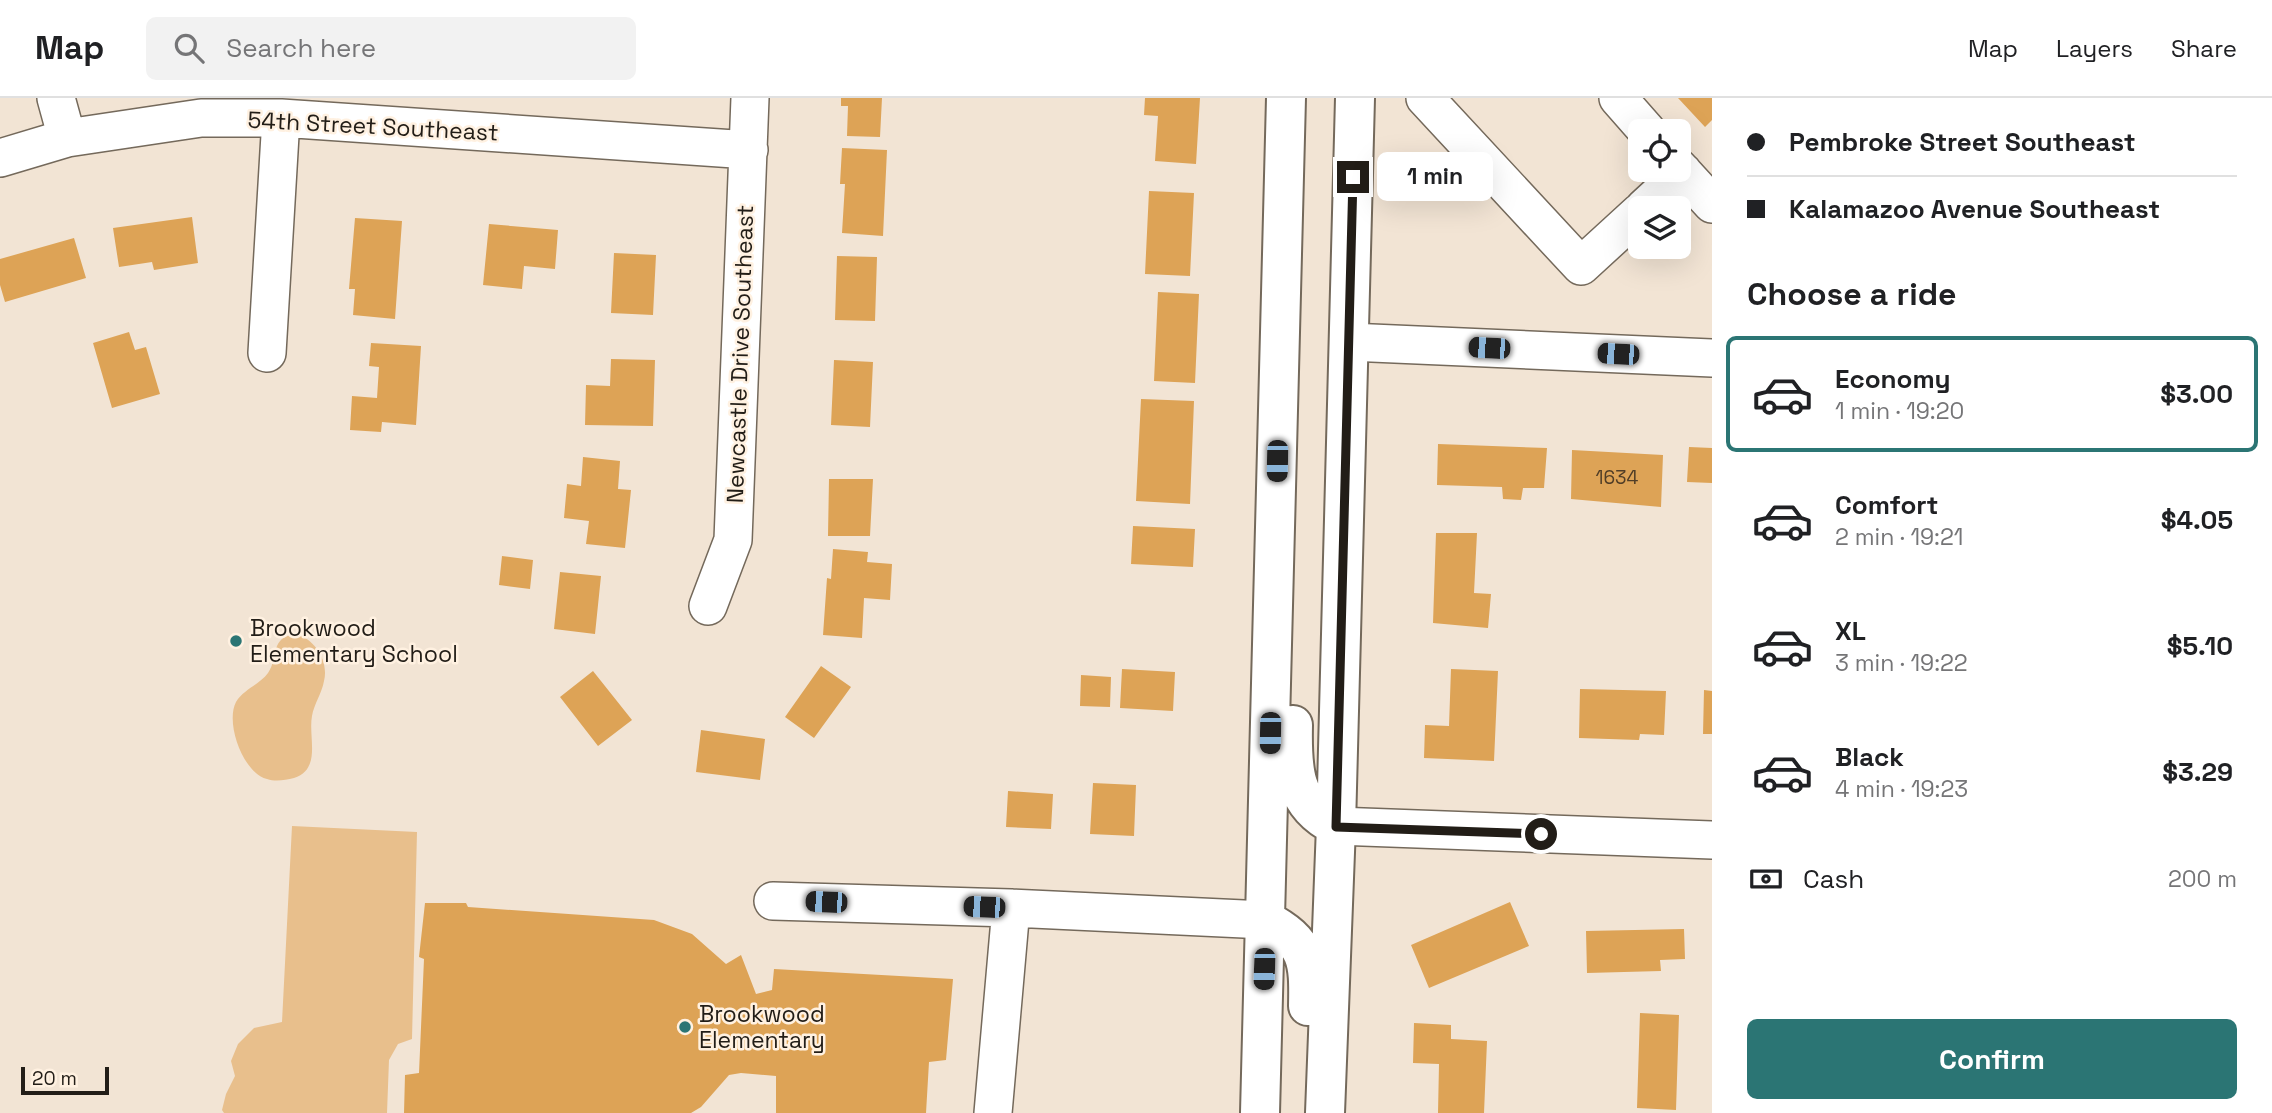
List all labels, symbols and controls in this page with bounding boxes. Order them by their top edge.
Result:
search box [146,17,636,80]
text: Map [35,27,104,69]
icon: search [170,29,208,67]
text: Search here [226,31,376,65]
text: Map [1968,33,2018,64]
text: Layers [2056,33,2133,64]
text: Share [2171,33,2237,64]
street label: 54th Street Southeast [247,104,499,148]
map controls [1628,119,1691,259]
button: locate [1628,119,1691,182]
text: Pembroke Street Southeast [1789,125,2136,159]
callout: 1 min [1378,153,1493,202]
route end [1337,161,1369,193]
text: 1 min [1407,161,1463,191]
text: Kalamazoo Avenue Southeast [1789,192,2160,226]
button: layers [1628,196,1691,259]
street label: Newcastle Drive Southeast [720,204,760,504]
text: Choose a ride [1747,274,1957,314]
car [1468,336,1511,360]
car [1597,342,1640,366]
text: Economy [1835,362,1951,396]
icon: car [1751,363,1814,426]
text: $3.00 [2160,377,2233,411]
text: 1 min · 19:20 [1835,396,1964,426]
car [1267,440,1288,482]
house number: 1634 [1596,465,1639,490]
text: Comfort [1835,488,1938,522]
icon: car [1751,489,1814,552]
text: $4.05 [2161,503,2233,537]
text: 2 min · 19:21 [1835,522,1963,552]
place label: Brookwood Elementary School [250,613,458,669]
text: XL [1835,614,1866,648]
icon: car [1751,615,1814,678]
text: $5.10 [2167,629,2233,663]
marker: Brookwood Elementary School [228,633,244,649]
text: 3 min · 19:22 [1835,648,1968,678]
car [1260,712,1281,754]
text: Black [1835,740,1904,774]
icon: car [1751,741,1814,804]
text: $3.29 [2162,755,2233,789]
text: 4 min · 19:23 [1835,774,1968,804]
route start [1525,818,1557,850]
icon: cash [1747,860,1785,898]
text: Cash [1803,862,1864,896]
text: 200 m [2168,864,2237,894]
car [805,891,848,913]
car [963,896,1006,918]
car [1253,948,1276,990]
place label: Brookwood Elementary [699,999,825,1055]
marker: Brookwood Elementary [677,1019,693,1035]
button: Confirm [1747,1019,2237,1099]
scale bar [21,1064,108,1096]
text: 20 m [32,1066,77,1091]

